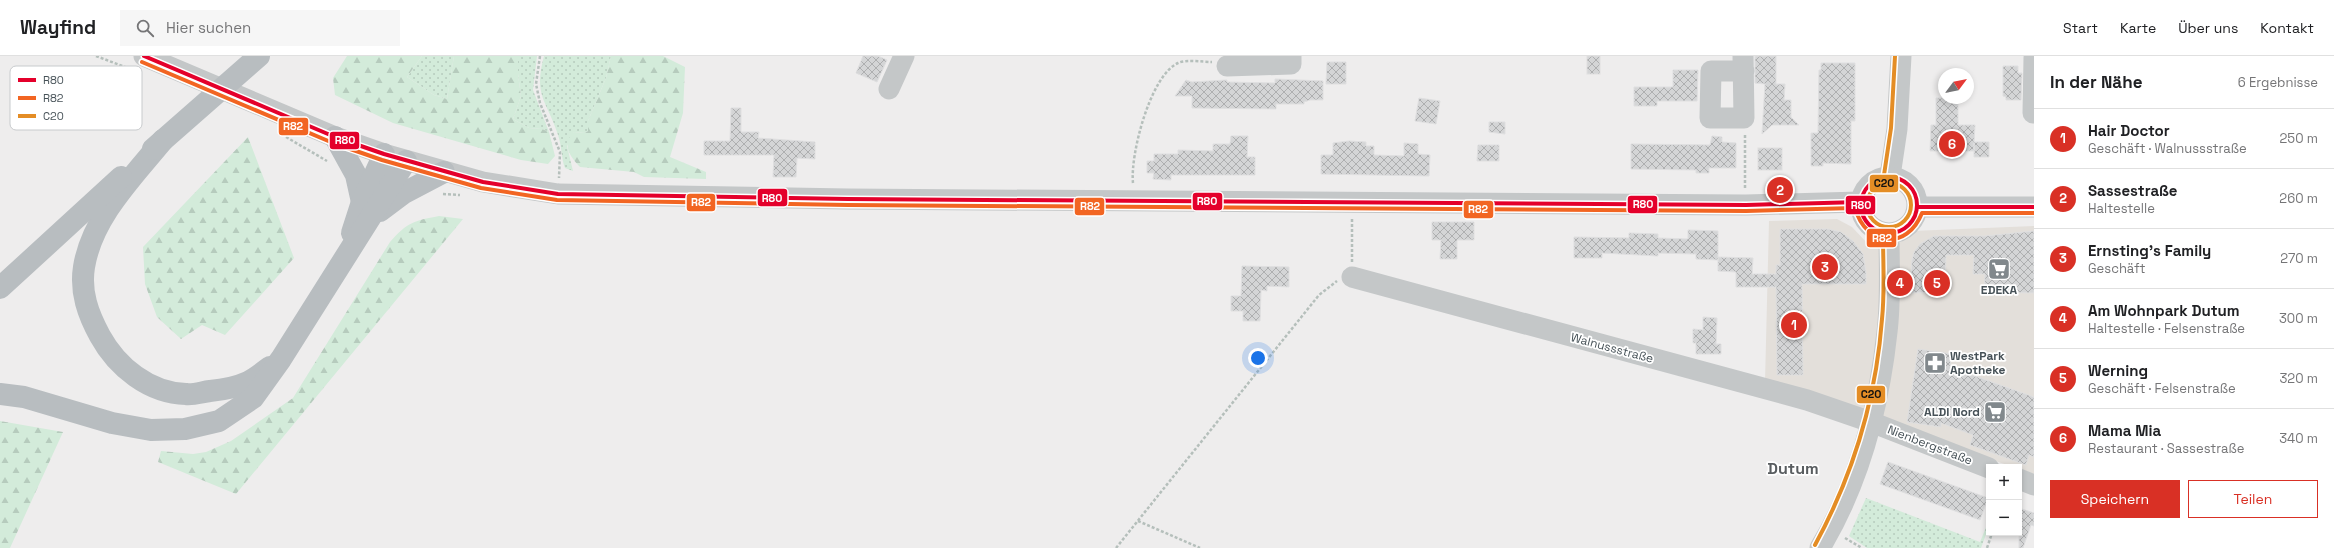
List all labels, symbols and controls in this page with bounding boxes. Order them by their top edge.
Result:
search box [120,10,400,46]
text: Wayfind [20,15,96,40]
icon: search [134,17,156,39]
text: Hier suchen [166,18,251,37]
text: Start [2063,19,2098,37]
text: Karte [2120,19,2156,37]
text: Über uns [2178,19,2238,37]
text: Kontakt [2260,19,2314,37]
legend [10,66,142,130]
north arrow [1938,68,1974,104]
text: In der Nähe [2050,71,2142,93]
text: R80 [43,73,64,87]
text: 6 Ergebnisse [2238,74,2318,91]
text: R82 [43,91,64,105]
text: C20 [43,109,64,123]
line badge: R82 [278,117,309,136]
text: R82 [283,119,304,133]
text: Hair Doctor [2088,121,2170,140]
pin: 6 [1939,129,1965,159]
text: 1 [2060,130,2066,147]
text: 250 m [2280,130,2318,147]
line badge: R80 [329,131,360,150]
text: R80 [335,133,355,147]
text: Geschäft · Walnussstraße [2088,140,2247,157]
line badge: C20 [1869,174,1899,193]
pin: 2 [1767,175,1793,205]
text: C20 [1874,176,1894,190]
text: Sassestraße [2088,181,2177,200]
line badge: R80 [757,188,788,207]
text: 2 [2059,190,2067,207]
text: 260 m [2279,190,2318,207]
text: R80 [762,191,782,205]
line badge: R80 [1192,192,1223,211]
line badge: R82 [686,193,716,212]
text: R80 [1197,194,1217,208]
text: R82 [691,195,712,209]
line badge: R80 [1627,195,1658,214]
line badge: R80 [1845,195,1876,215]
line badge: R82 [1074,197,1105,216]
text: R80 [1633,197,1653,211]
text: R80 [1851,198,1871,212]
text: R82 [1080,199,1101,213]
line badge: R82 [1463,200,1494,219]
text: Haltestelle [2088,200,2155,217]
text: R82 [1468,202,1489,216]
line badge: R82 [1866,228,1897,248]
text: R82 [1872,231,1893,245]
text: Ernsting's Family [2088,241,2211,260]
text: 3 [2059,250,2067,267]
text: 270 m [2280,250,2318,267]
pin: 3 [1812,252,1838,282]
supermarket icon: EDEKA [1986,256,2012,282]
text: Geschäft [2088,260,2145,277]
pin: 4 [1887,268,1913,298]
pin: 5 [1924,268,1950,298]
place label: EDEKA [1981,282,2018,298]
text: Am Wohnpark Dutum [2088,301,2240,320]
pin: 1 [1781,310,1807,340]
text: 4 [2059,310,2067,327]
text: 300 m [2279,310,2318,327]
text: Haltestelle · Felsenstraße [2088,320,2245,337]
street label: Walnussstraße [1569,329,1655,367]
your location [1248,348,1268,368]
place label: WestPark Apotheke [1950,348,2006,378]
pharmacy icon: WestPark Apotheke [1922,350,1948,376]
text: Werning [2088,361,2148,380]
text: 5 [2059,370,2067,387]
text: 320 m [2279,370,2318,387]
text: Geschäft · Felsenstraße [2088,380,2236,397]
line badge: C20 [1856,385,1886,404]
text: C20 [1861,387,1881,401]
supermarket icon: ALDI Nord [1982,399,2008,425]
place label: ALDI Nord [1924,404,1980,420]
street label: Nienbergstraße [1885,421,1975,469]
text: Mama Mia [2088,421,2161,440]
text: 6 [2059,430,2067,447]
text: 340 m [2279,430,2318,447]
text: Restaurant · Sassestraße [2088,440,2244,457]
district label: Dutum [1767,458,1819,479]
map controls [1986,464,2022,536]
button: + [1986,464,2022,500]
button: Speichern [2050,480,2180,518]
button: Teilen [2188,480,2318,518]
button: − [1986,500,2022,536]

